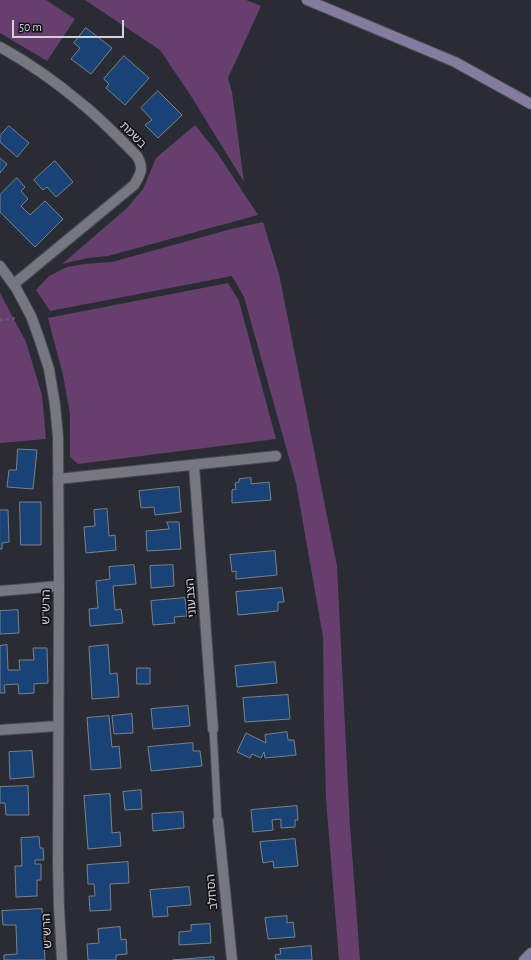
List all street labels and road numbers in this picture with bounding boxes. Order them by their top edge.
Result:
street label: בשמת [117,119,149,151]
street label: הצבעוני [182,578,200,618]
street label: הרש''ש [38,589,54,625]
street label: הסחלב [203,874,221,910]
street label: הרש''ש [39,913,55,949]

